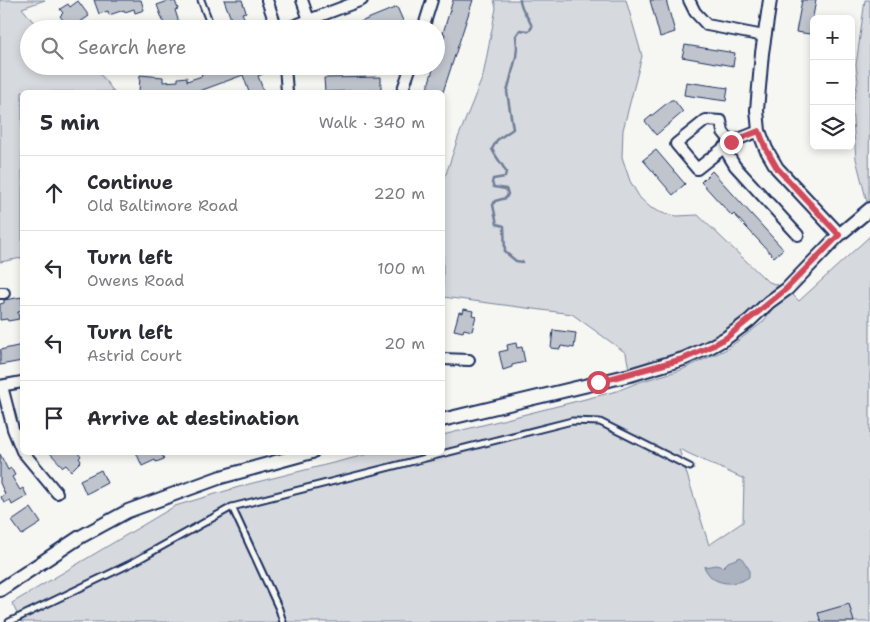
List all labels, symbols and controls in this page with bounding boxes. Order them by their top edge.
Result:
map controls [810,15,855,150]
button: + [810,15,855,60]
search box [20,20,445,75]
icon: search [38,34,66,62]
text: Search here [78,35,187,60]
button: − [810,60,855,105]
button: layers [810,105,855,150]
text: 5 min [40,109,100,137]
text: Walk · 340 m [319,112,425,133]
route end [720,131,743,154]
text: Continue [87,170,173,195]
icon: ahead [40,179,68,207]
text: 220 m [373,183,425,204]
text: Old Baltimore Road [87,195,238,216]
text: Turn left [87,245,173,270]
icon: left [40,254,68,282]
text: 100 m [377,258,425,279]
text: Owens Road [87,270,185,291]
text: Turn left [87,320,173,345]
icon: left [40,329,68,357]
text: 20 m [384,333,425,354]
text: Astrid Court [87,345,182,366]
route start [587,371,610,394]
icon: arrive [40,404,68,432]
text: Arrive at destination [87,406,299,431]

